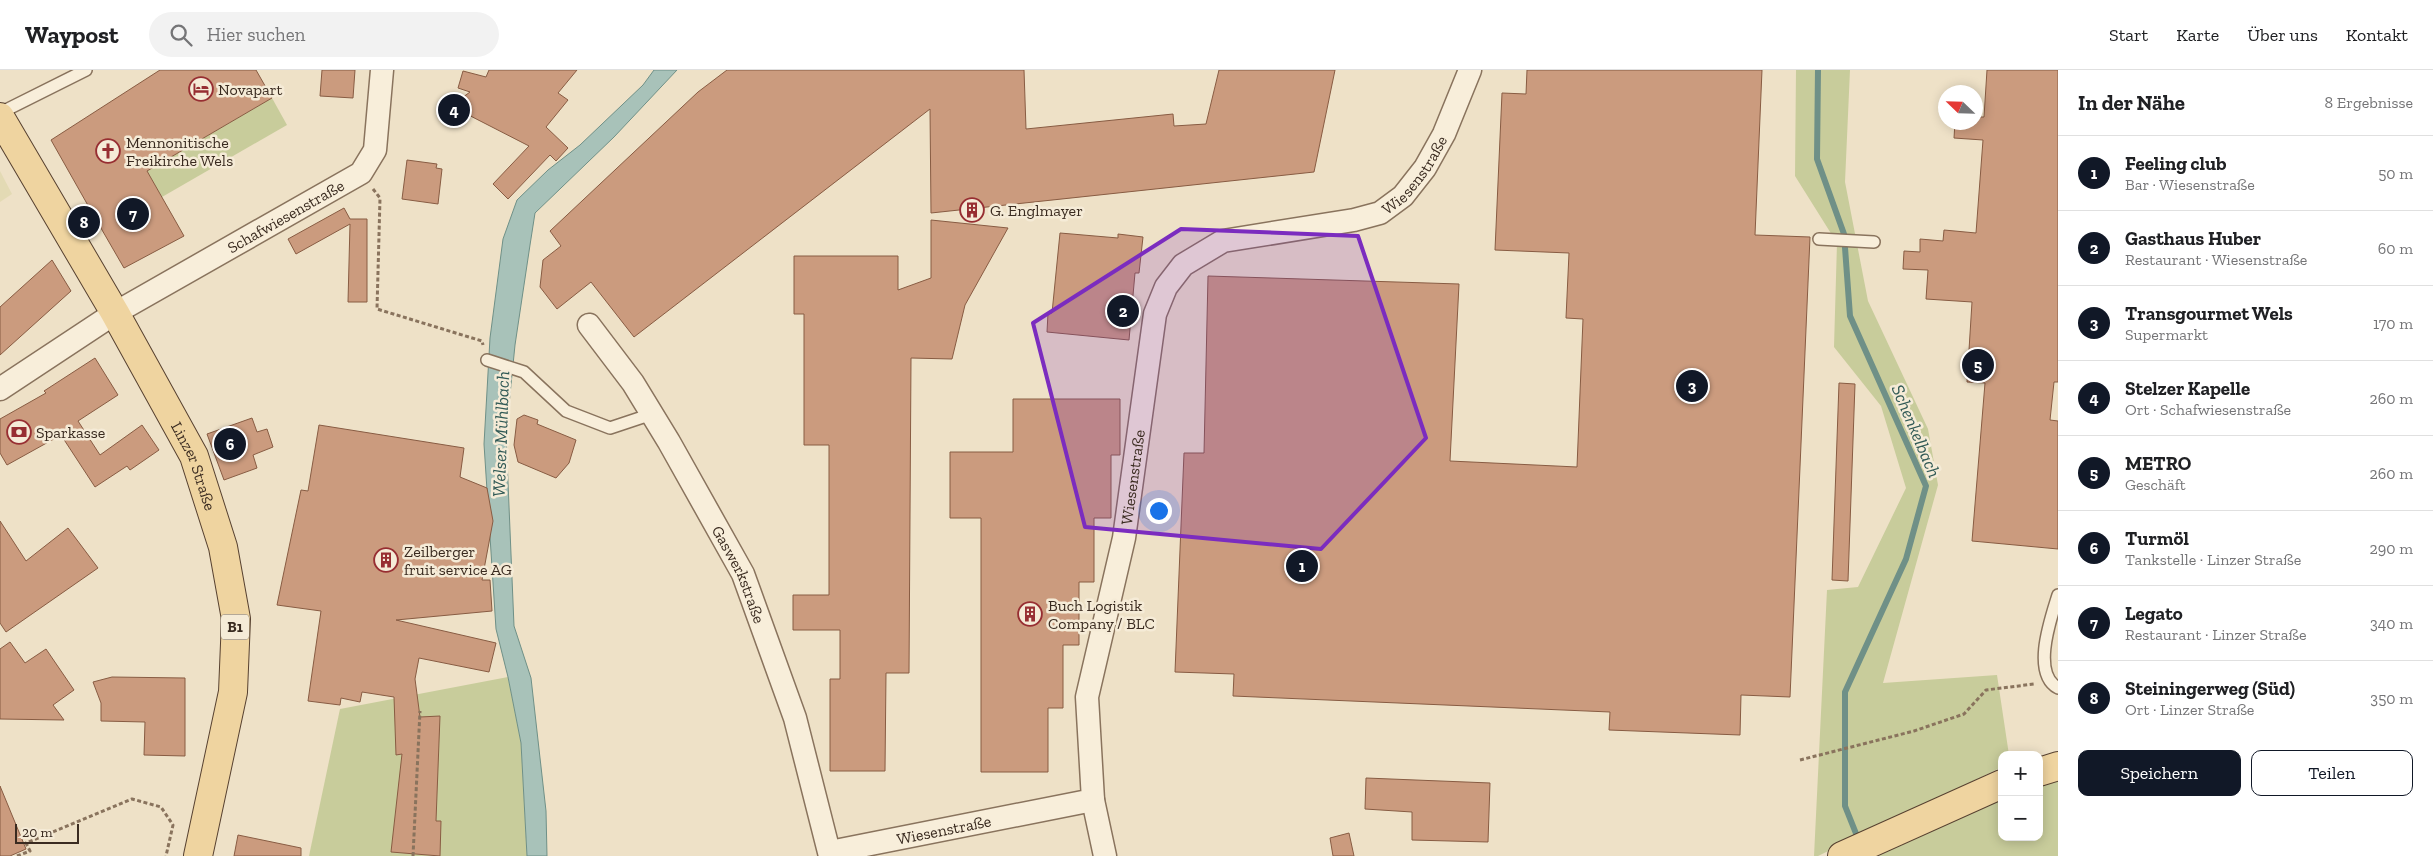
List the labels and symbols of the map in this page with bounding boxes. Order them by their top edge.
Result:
hotel icon: Novapart [188,76,214,102]
place label: Novapart [218,80,283,99]
north arrow [1938,85,1983,130]
pin: 4 [438,91,470,129]
street label: Wiesenstraße [1378,132,1451,218]
place label: Mennonitische Freikirche Wels [126,133,233,170]
church icon: Mennonitische Freikirche Wels [95,138,121,164]
street label: Schafwiesenstraße [224,175,347,257]
pin: 7 [117,195,149,233]
building icon: G. Englmayer [959,197,985,223]
place label: G. Englmayer [990,201,1083,220]
pin: 8 [68,203,100,241]
pin: 2 [1107,292,1139,330]
pin: 5 [1962,346,1994,384]
pin: 3 [1676,367,1708,405]
water label: Welser Mühlbach [488,371,514,497]
water label: Schenkelbach [1887,381,1945,481]
street label: Linzer Straße [167,418,220,513]
bank icon: Sparkasse [6,419,32,445]
place label: Sparkasse [36,423,105,442]
pin: 6 [214,425,246,463]
street label: Wiesenstraße [1116,428,1148,526]
your location [1146,498,1172,524]
street label: Gaswerkstraße [708,522,769,626]
place label: Zeilberger fruit service AG [404,542,512,579]
building icon: Zeilberger fruit service AG [373,547,399,573]
pin: 1 [1286,547,1318,585]
place label: Buch Logistik Company / BLC [1048,596,1155,633]
building icon: Buch Logistik Company / BLC [1017,601,1043,627]
road number: B1 [221,614,249,640]
street label: Wiesenstraße [895,811,993,848]
scale bar [15,821,79,844]

